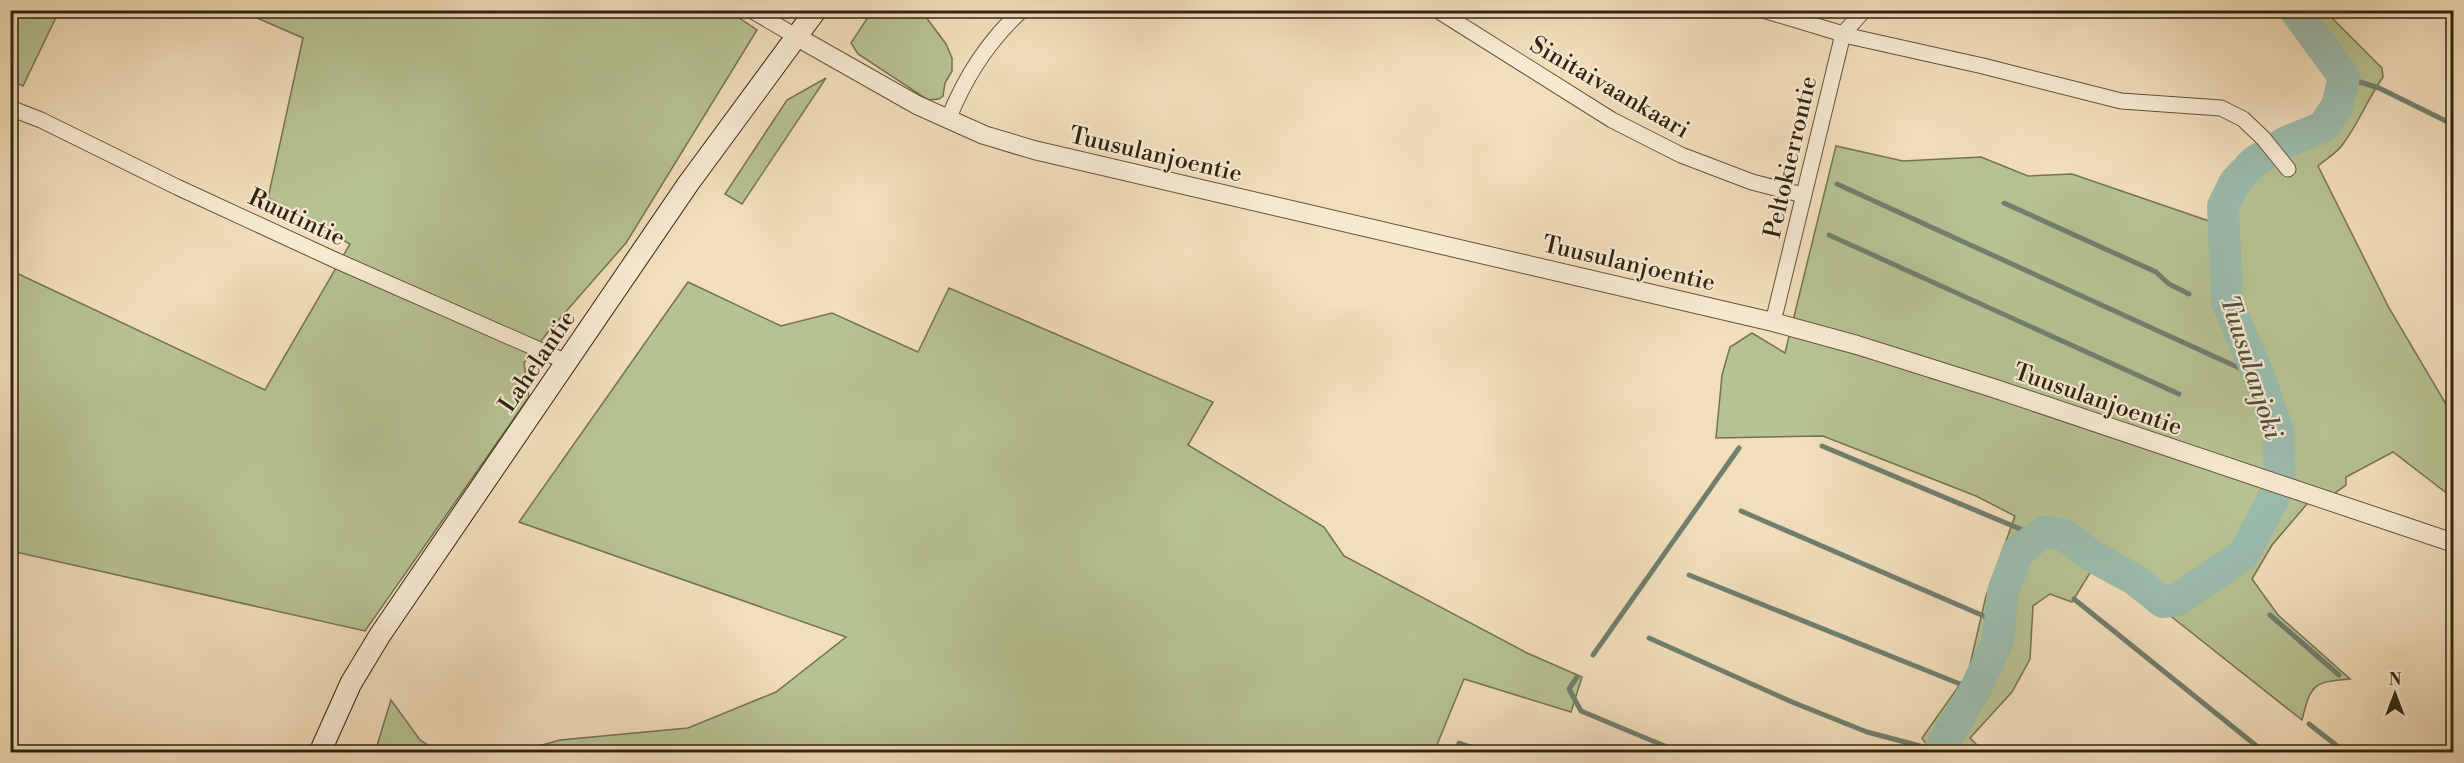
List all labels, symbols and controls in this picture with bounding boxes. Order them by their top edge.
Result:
street label: Sinitaivaankaari [1524,30,1695,146]
street label: Peltokierrontie [1758,73,1824,241]
street label: Tuusulanjoentie [1066,121,1245,189]
street label: Ruutintie [243,183,350,253]
street label: Tuusulanjoentie [1539,230,1718,298]
water label: Tuusulanjoki [2213,291,2290,444]
street label: Lahelantie [493,305,583,418]
street label: Tuusulanjoentie [2009,357,2186,443]
north arrow [2365,664,2425,724]
text: N [2389,670,2402,690]

